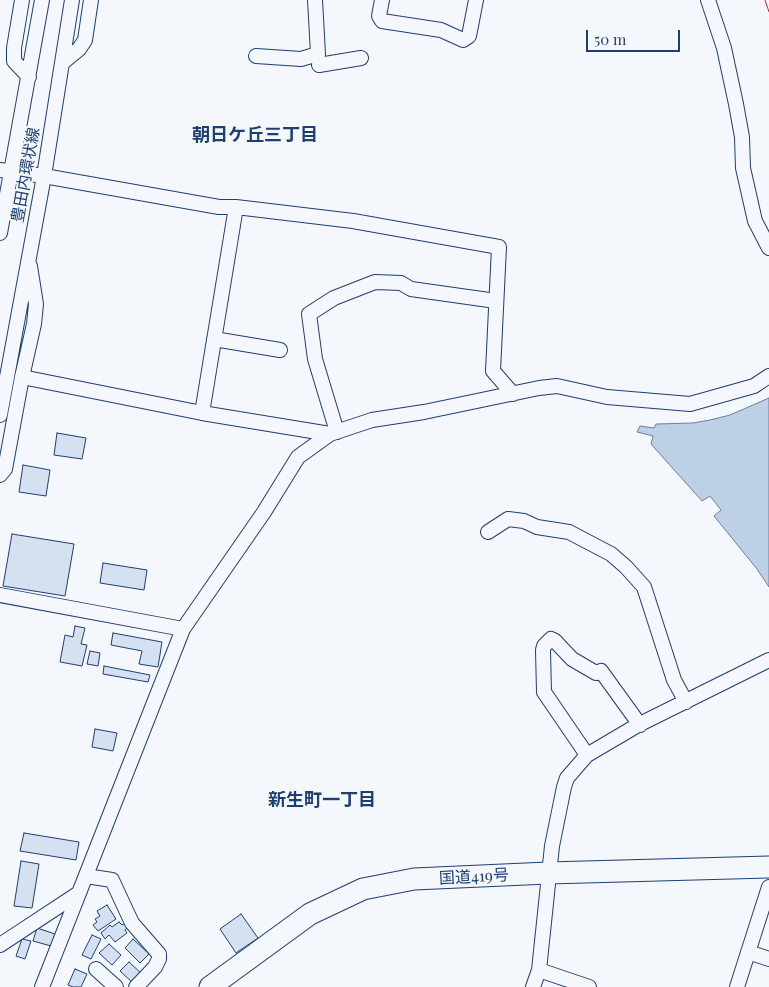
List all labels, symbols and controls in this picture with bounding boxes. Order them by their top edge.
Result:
scale bar [589,20,683,52]
text: 50 m [594,29,626,49]
district label: 朝日ケ丘三丁目 [192,124,318,146]
street label: 豊田内環状線 [8,126,44,224]
district label: 新生町一丁目 [268,789,376,811]
street label: 国道419号 [439,866,509,888]

